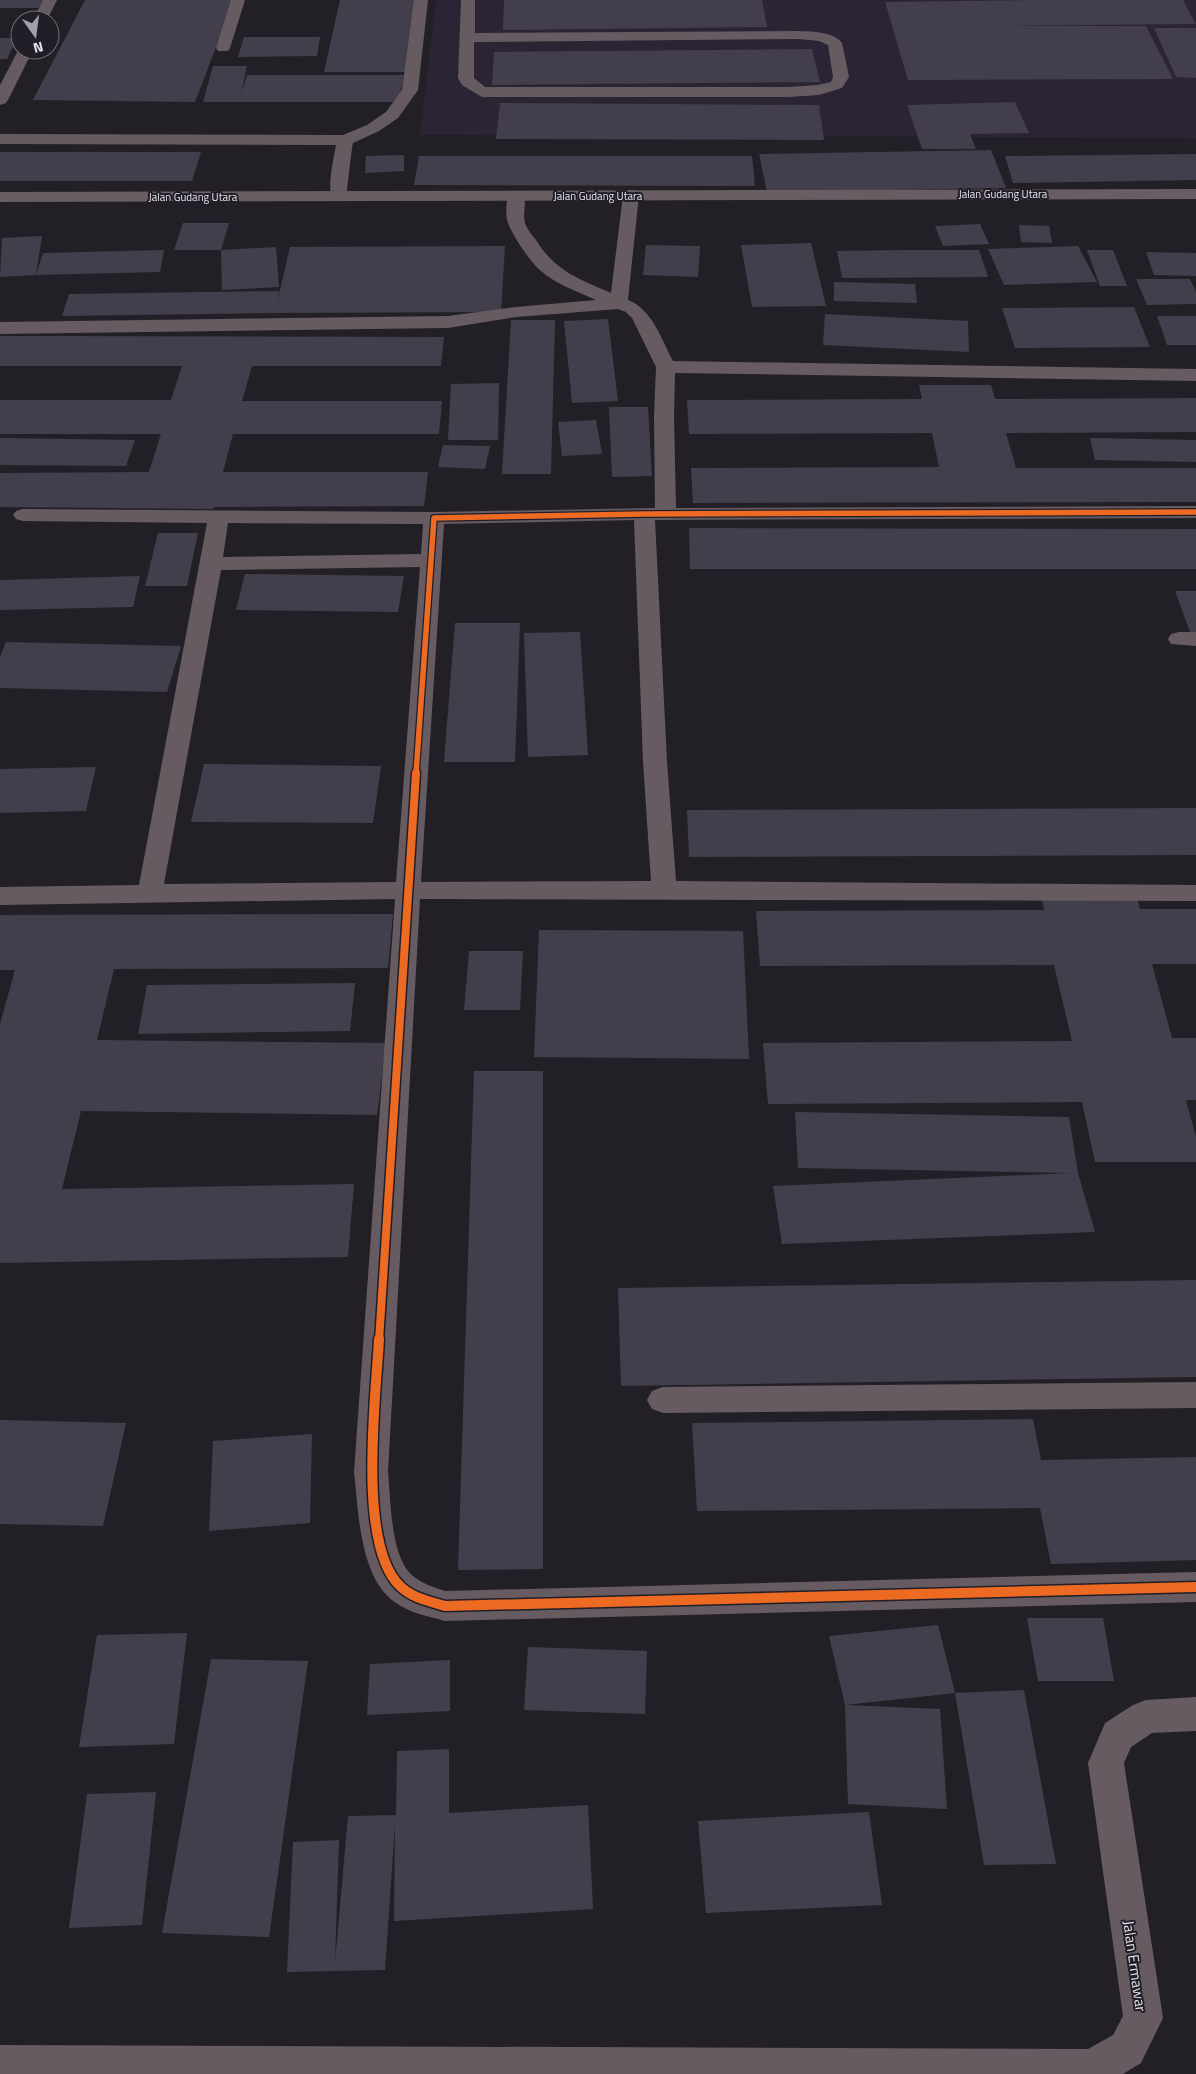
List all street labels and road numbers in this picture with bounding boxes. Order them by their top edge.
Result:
street label: Jalan Gudang Utara [959,186,1048,202]
street label: Jalan Gudang Utara [554,188,643,204]
street label: Jalan Gudang Utara [149,189,238,205]
street label: Jalan Ermawar [1117,1919,1153,2013]

